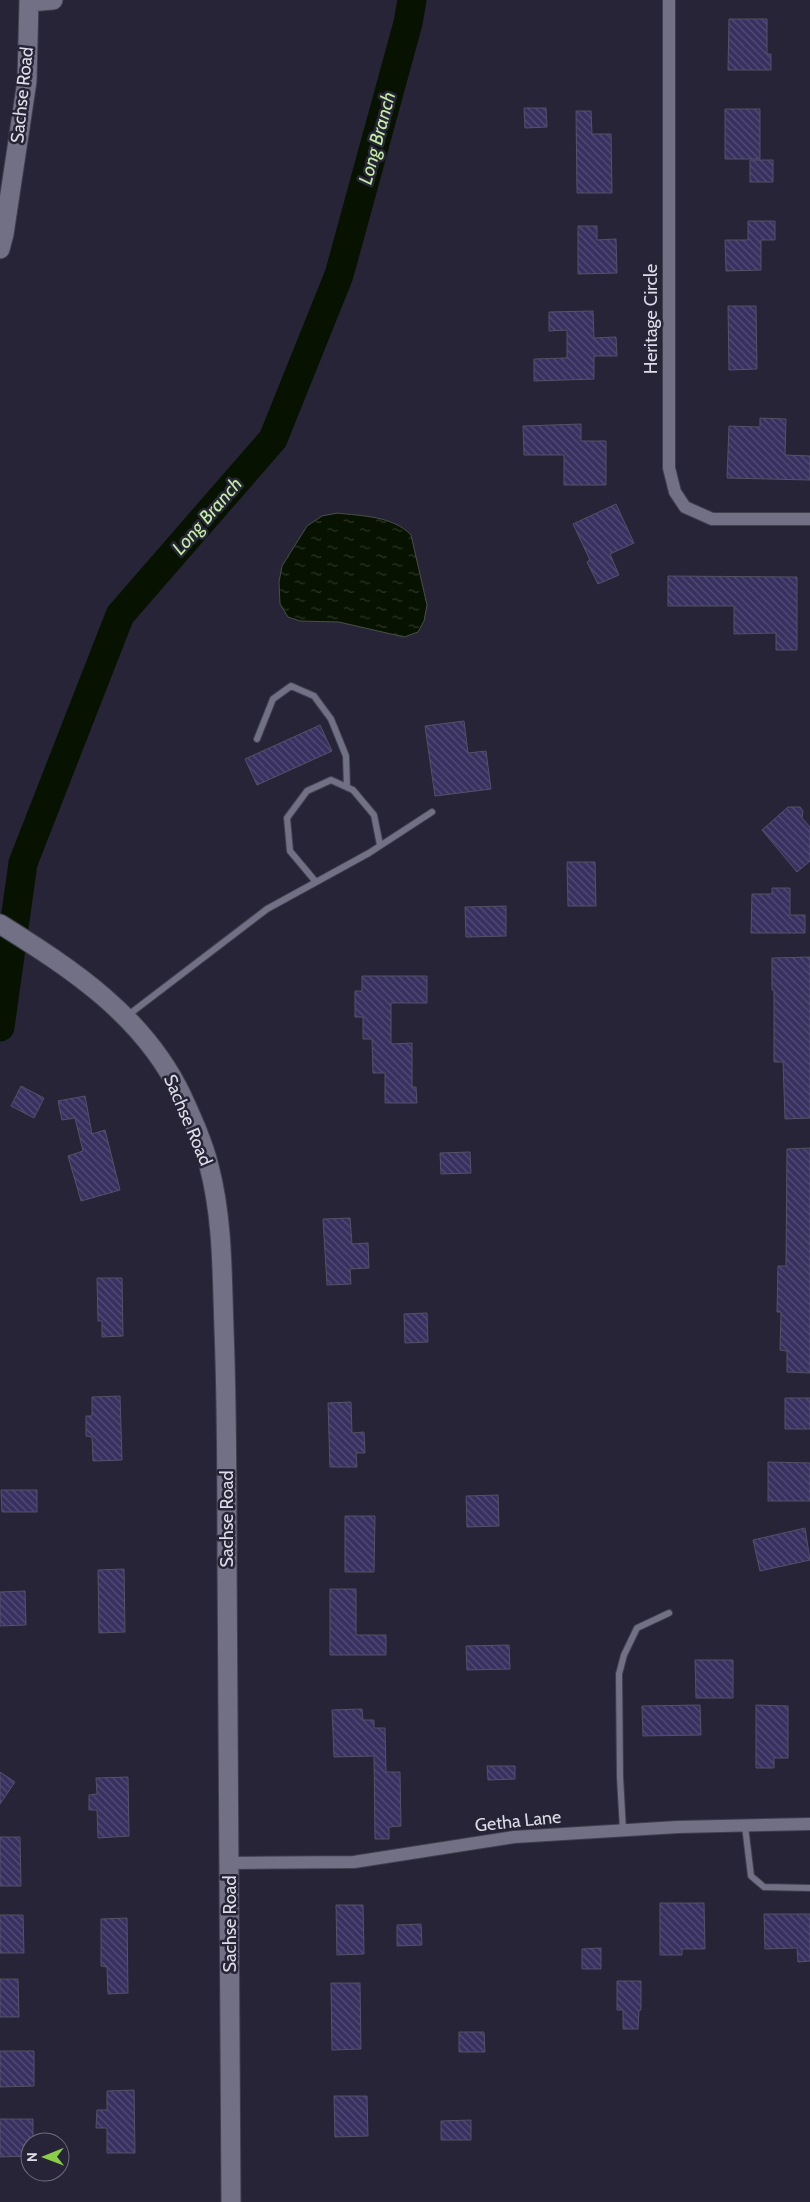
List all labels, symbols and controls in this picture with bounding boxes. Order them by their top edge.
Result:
street label: Sachse Road [6,46,38,144]
water label: Long Branch [354,89,400,187]
street label: Heritage Circle [640,264,662,374]
water label: Long Branch [167,473,247,559]
street label: Sachse Road [159,1071,217,1169]
street label: Sachse Road [216,1471,238,1567]
street label: Getha Lane [474,1806,562,1836]
street label: Sachse Road [219,1876,241,1972]
north arrow [20,2132,70,2182]
text: N [23,2152,41,2162]

